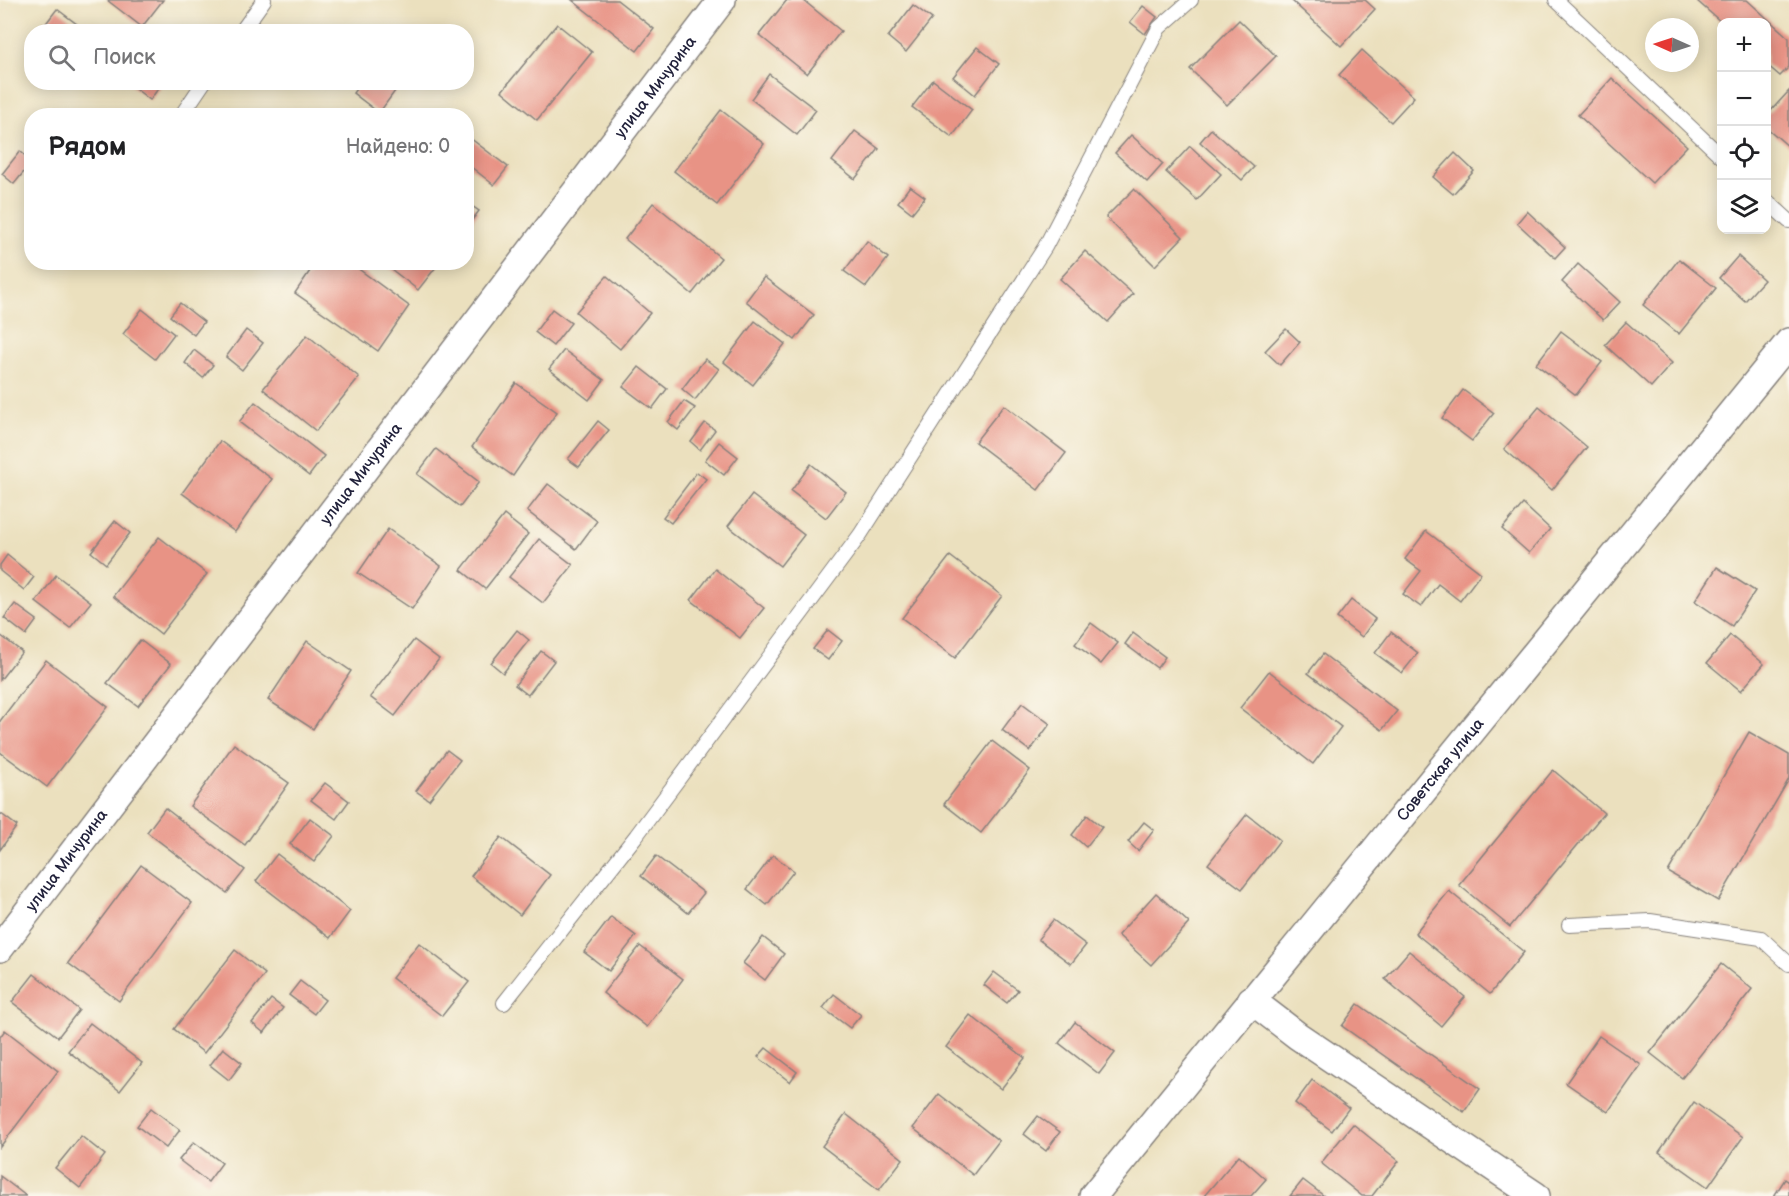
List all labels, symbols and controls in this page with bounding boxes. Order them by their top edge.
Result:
north arrow [1645,18,1699,72]
map controls [1717,18,1771,234]
button: + [1717,18,1771,72]
search box [24,24,474,90]
street label: улица Мичурина [611,32,701,142]
icon: search [45,41,78,74]
text: Поиск [93,44,156,71]
button: − [1717,72,1771,126]
button: locate [1717,126,1771,180]
text: Рядом [48,132,126,163]
text: Найдено: 0 [346,135,450,159]
button: layers [1717,180,1771,234]
street label: улица Мичурина [316,419,406,529]
street label: Советская улица [1393,714,1488,825]
street label: улица Мичурина [22,805,112,915]

